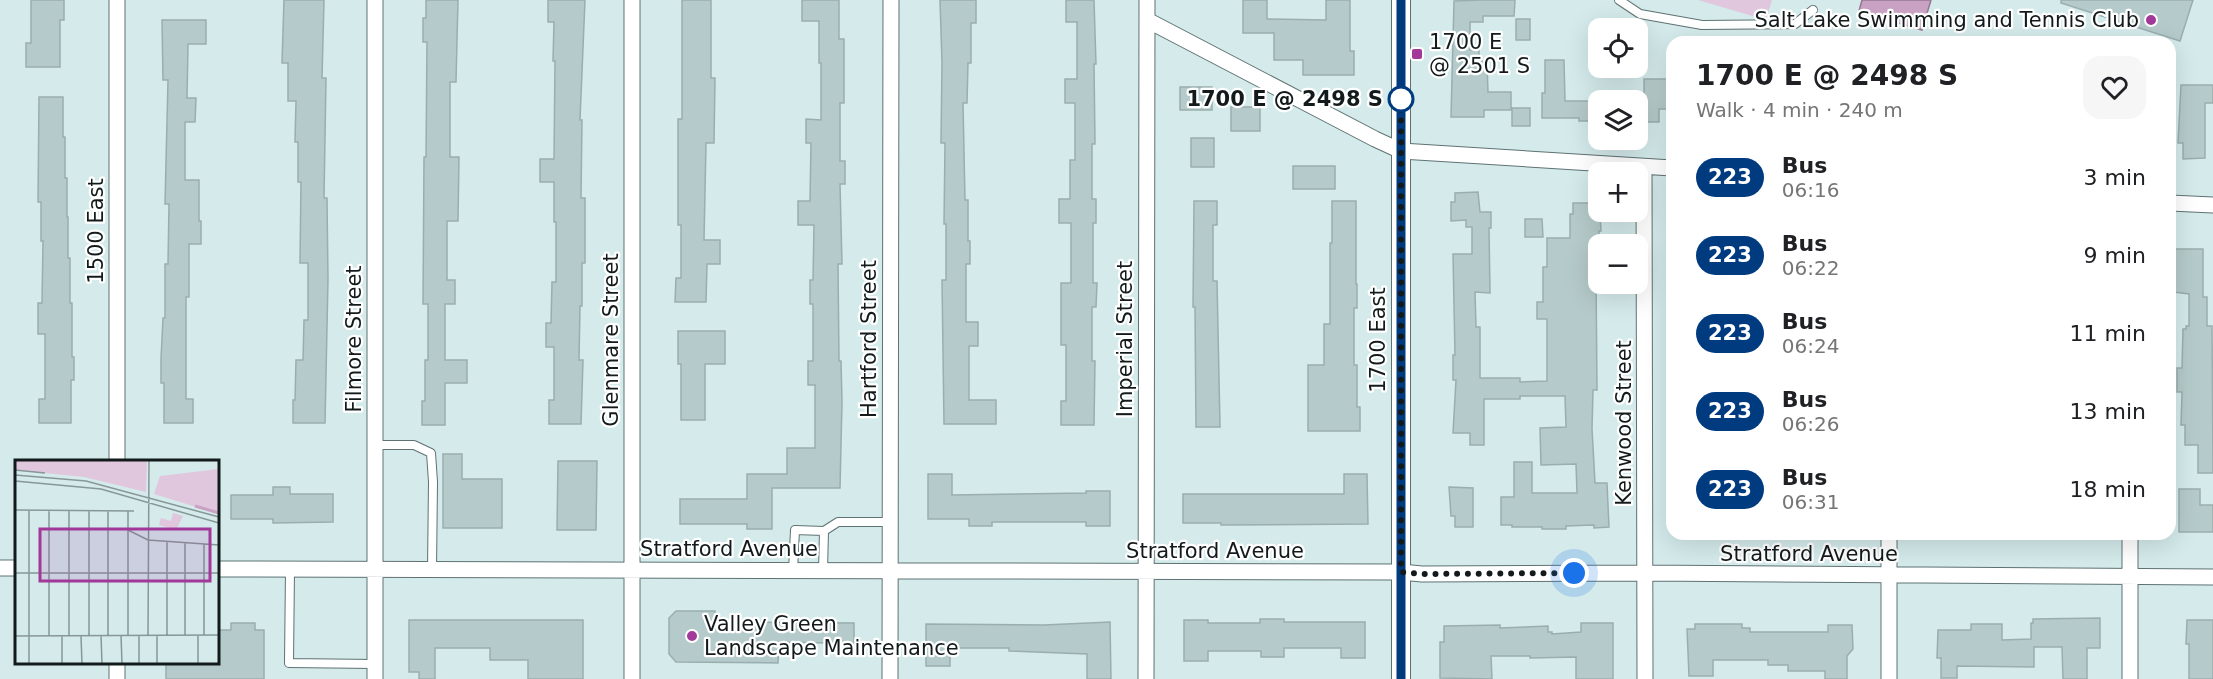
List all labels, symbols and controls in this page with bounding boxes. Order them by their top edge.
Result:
place label: Salt Lake Swimming and Tennis Club [1755,8,2139,32]
marker: Salt Lake Swimming and Tennis Club [2144,13,2158,27]
map controls [1588,18,1648,294]
button: locate [1588,18,1648,78]
place label: 1700 E @ 2501 S [1429,30,1530,78]
marker: 1700 E @ 2501 S [1410,47,1424,61]
button: heart [2083,56,2146,119]
text: 1700 E @ 2498 S [1696,59,1958,92]
marker: 1700 E @ 2498 S [1388,86,1414,112]
place label: 1700 E @ 2498 S [1186,87,1383,111]
button: layers [1588,90,1648,150]
text: Walk · 4 min · 240 m [1696,98,1903,122]
text: Bus [1782,153,1827,178]
button: + [1588,162,1648,222]
text: 223 [1708,165,1752,189]
text: 3 min [2084,165,2146,190]
street label: 1500 East [84,178,108,284]
text: 06:16 [1782,178,1839,202]
text: Bus [1782,231,1827,256]
button: − [1588,234,1648,294]
text: 223 [1708,243,1752,267]
text: 9 min [2084,243,2146,268]
street label: Glenmare Street [599,253,623,427]
text: 06:22 [1782,256,1839,280]
street label: Hartford Street [857,260,881,418]
street label: Imperial Street [1113,261,1137,417]
street label: Filmore Street [342,265,366,413]
street label: 1700 East [1366,287,1390,393]
text: Bus [1782,309,1827,334]
text: 223 [1708,321,1752,345]
text: 11 min [2070,321,2146,346]
text: 06:24 [1782,334,1839,358]
street label: Kenwood Street [1612,340,1636,506]
text: Bus [1782,387,1827,412]
text: 223 [1708,399,1752,423]
text: 13 min [2070,399,2146,424]
text: 06:26 [1782,412,1839,436]
inset map [15,460,219,664]
text: Bus [1782,465,1827,490]
text: 223 [1708,477,1752,501]
text: 18 min [2070,477,2146,502]
text: 06:31 [1782,490,1839,514]
street label: Stratford Avenue [640,537,818,561]
street label: Stratford Avenue [1126,539,1304,563]
street label: Stratford Avenue [1720,542,1898,566]
your location [1559,558,1589,588]
place label: Valley Green Landscape Maintenance [704,612,959,660]
marker: Valley Green Landscape Maintenance [685,629,699,643]

